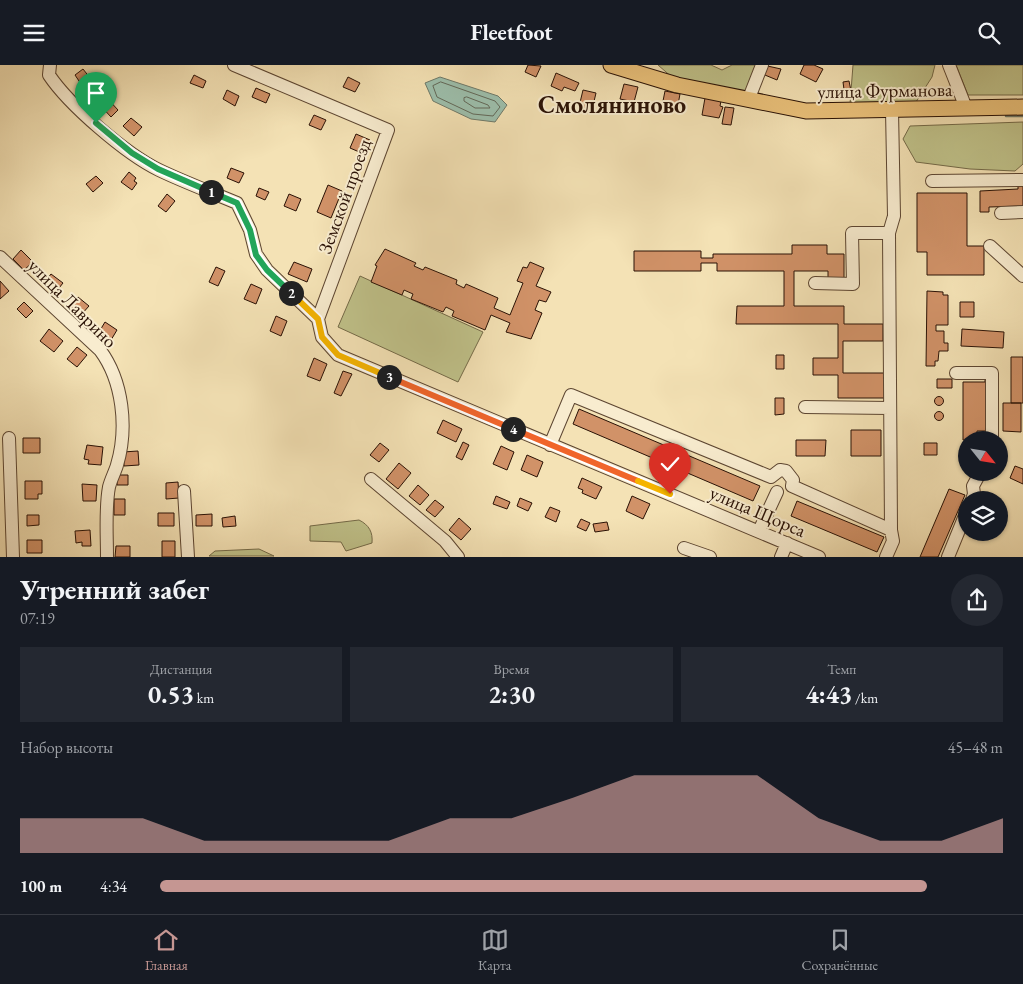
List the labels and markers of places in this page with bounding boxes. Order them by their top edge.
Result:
pin [75,72,117,123]
pin: 1 [198,179,224,205]
pin: 2 [278,281,304,305]
pin: 3 [376,365,402,389]
pin: 4 [500,417,526,441]
pin [649,443,691,494]

